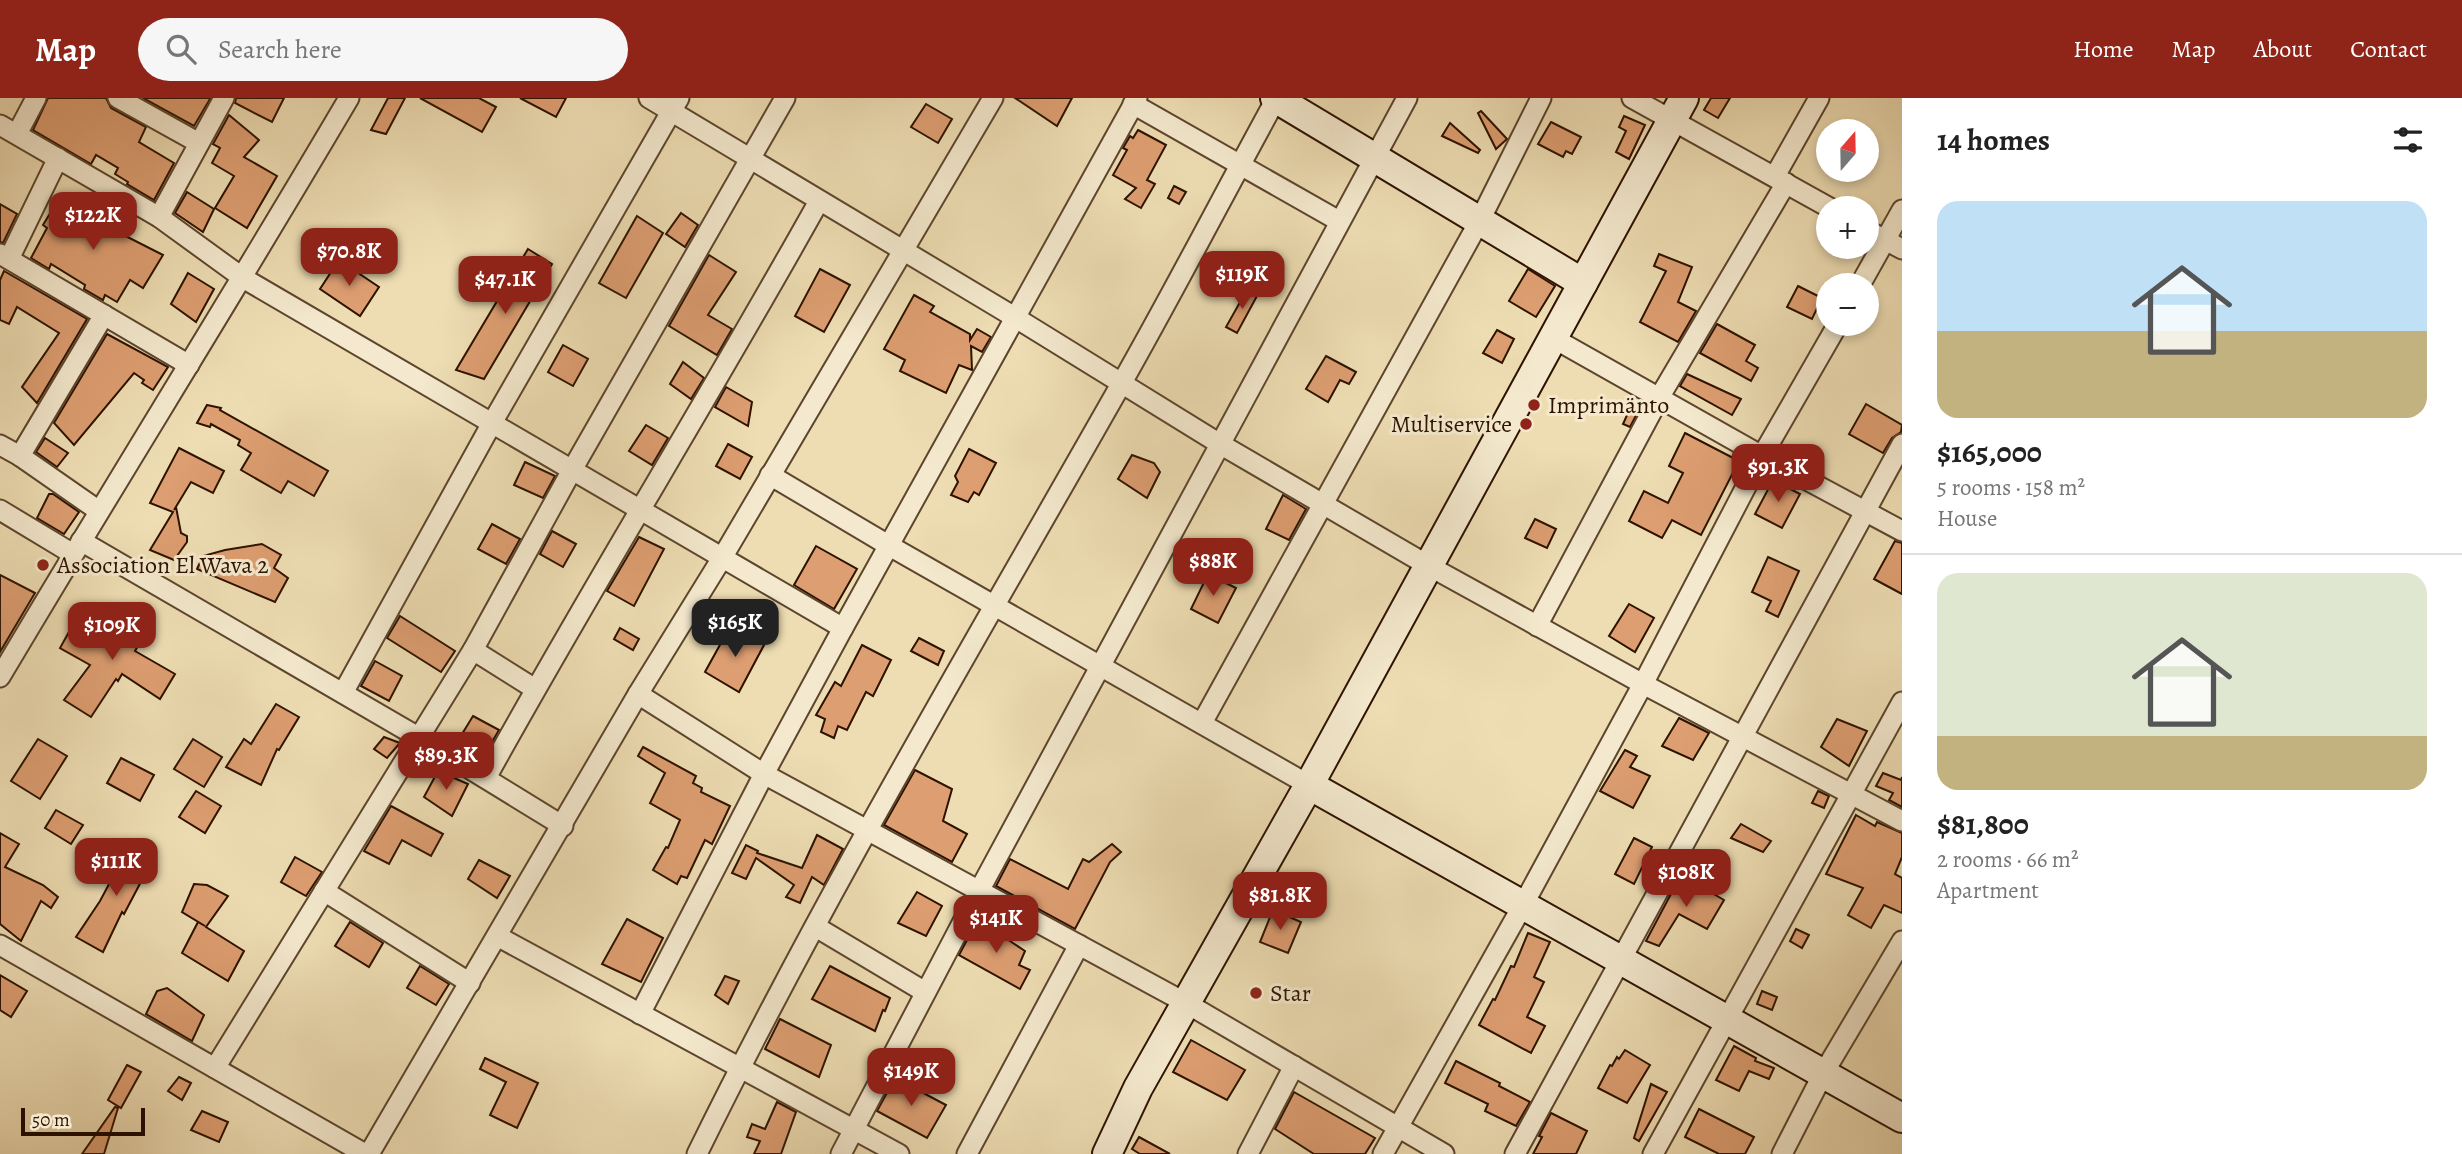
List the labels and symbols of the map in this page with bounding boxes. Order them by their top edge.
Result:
north arrow [1816,119,1880,182]
pin: $122K [44,192,142,252]
pin: $70.8K [292,228,406,288]
pin: $119K [1193,252,1291,311]
pin: $47.1K [448,256,562,316]
place label: Imprimänto [1548,389,1669,421]
marker: Imprimänto [1526,397,1542,413]
place label: Multiservice [1391,408,1512,440]
marker: Multiservice [1518,416,1534,432]
pin: $91.3K [1721,444,1835,504]
pin: $88K [1172,538,1254,598]
place label: Association El Wava 2 [56,549,269,581]
marker: Association El Wava 2 [35,557,51,573]
pin: $165K [686,600,784,659]
pin: $109K [63,602,161,662]
pin: $89.3K [389,732,503,792]
pin: $111K [67,838,165,898]
pin: $108K [1637,850,1735,909]
pin: $81.8K [1223,872,1337,932]
pin: $141K [947,896,1045,955]
place label: Star [1270,977,1311,1009]
marker: Star [1248,985,1264,1001]
pin: $149K [862,1048,960,1108]
scale bar [21,1105,145,1137]

